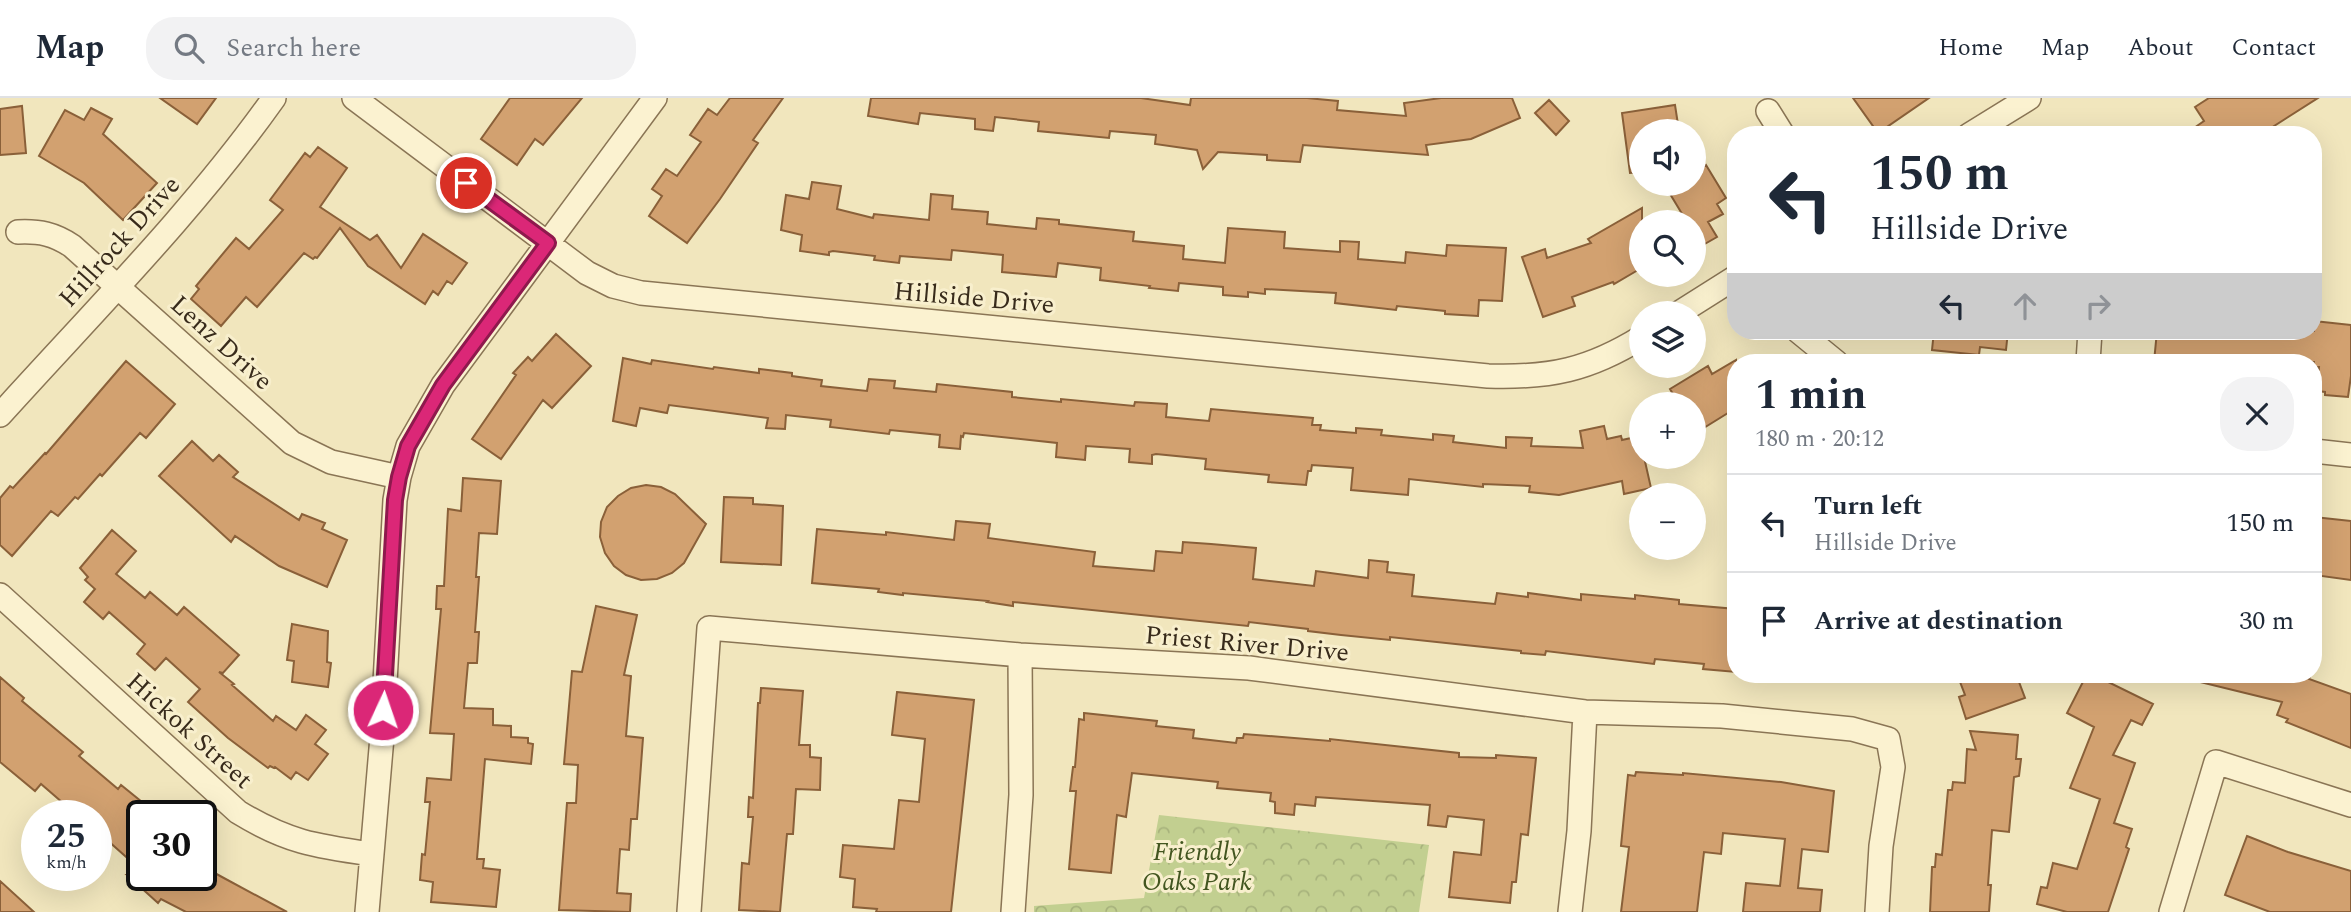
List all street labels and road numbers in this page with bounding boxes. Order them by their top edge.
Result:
street label: Hillrock Drive [49,167,190,317]
street label: Hillside Drive [892,271,1056,325]
street label: Lenz Drive [161,285,282,400]
street label: Priest River Drive [1143,615,1351,673]
street label: Hickok Street [117,663,262,799]

